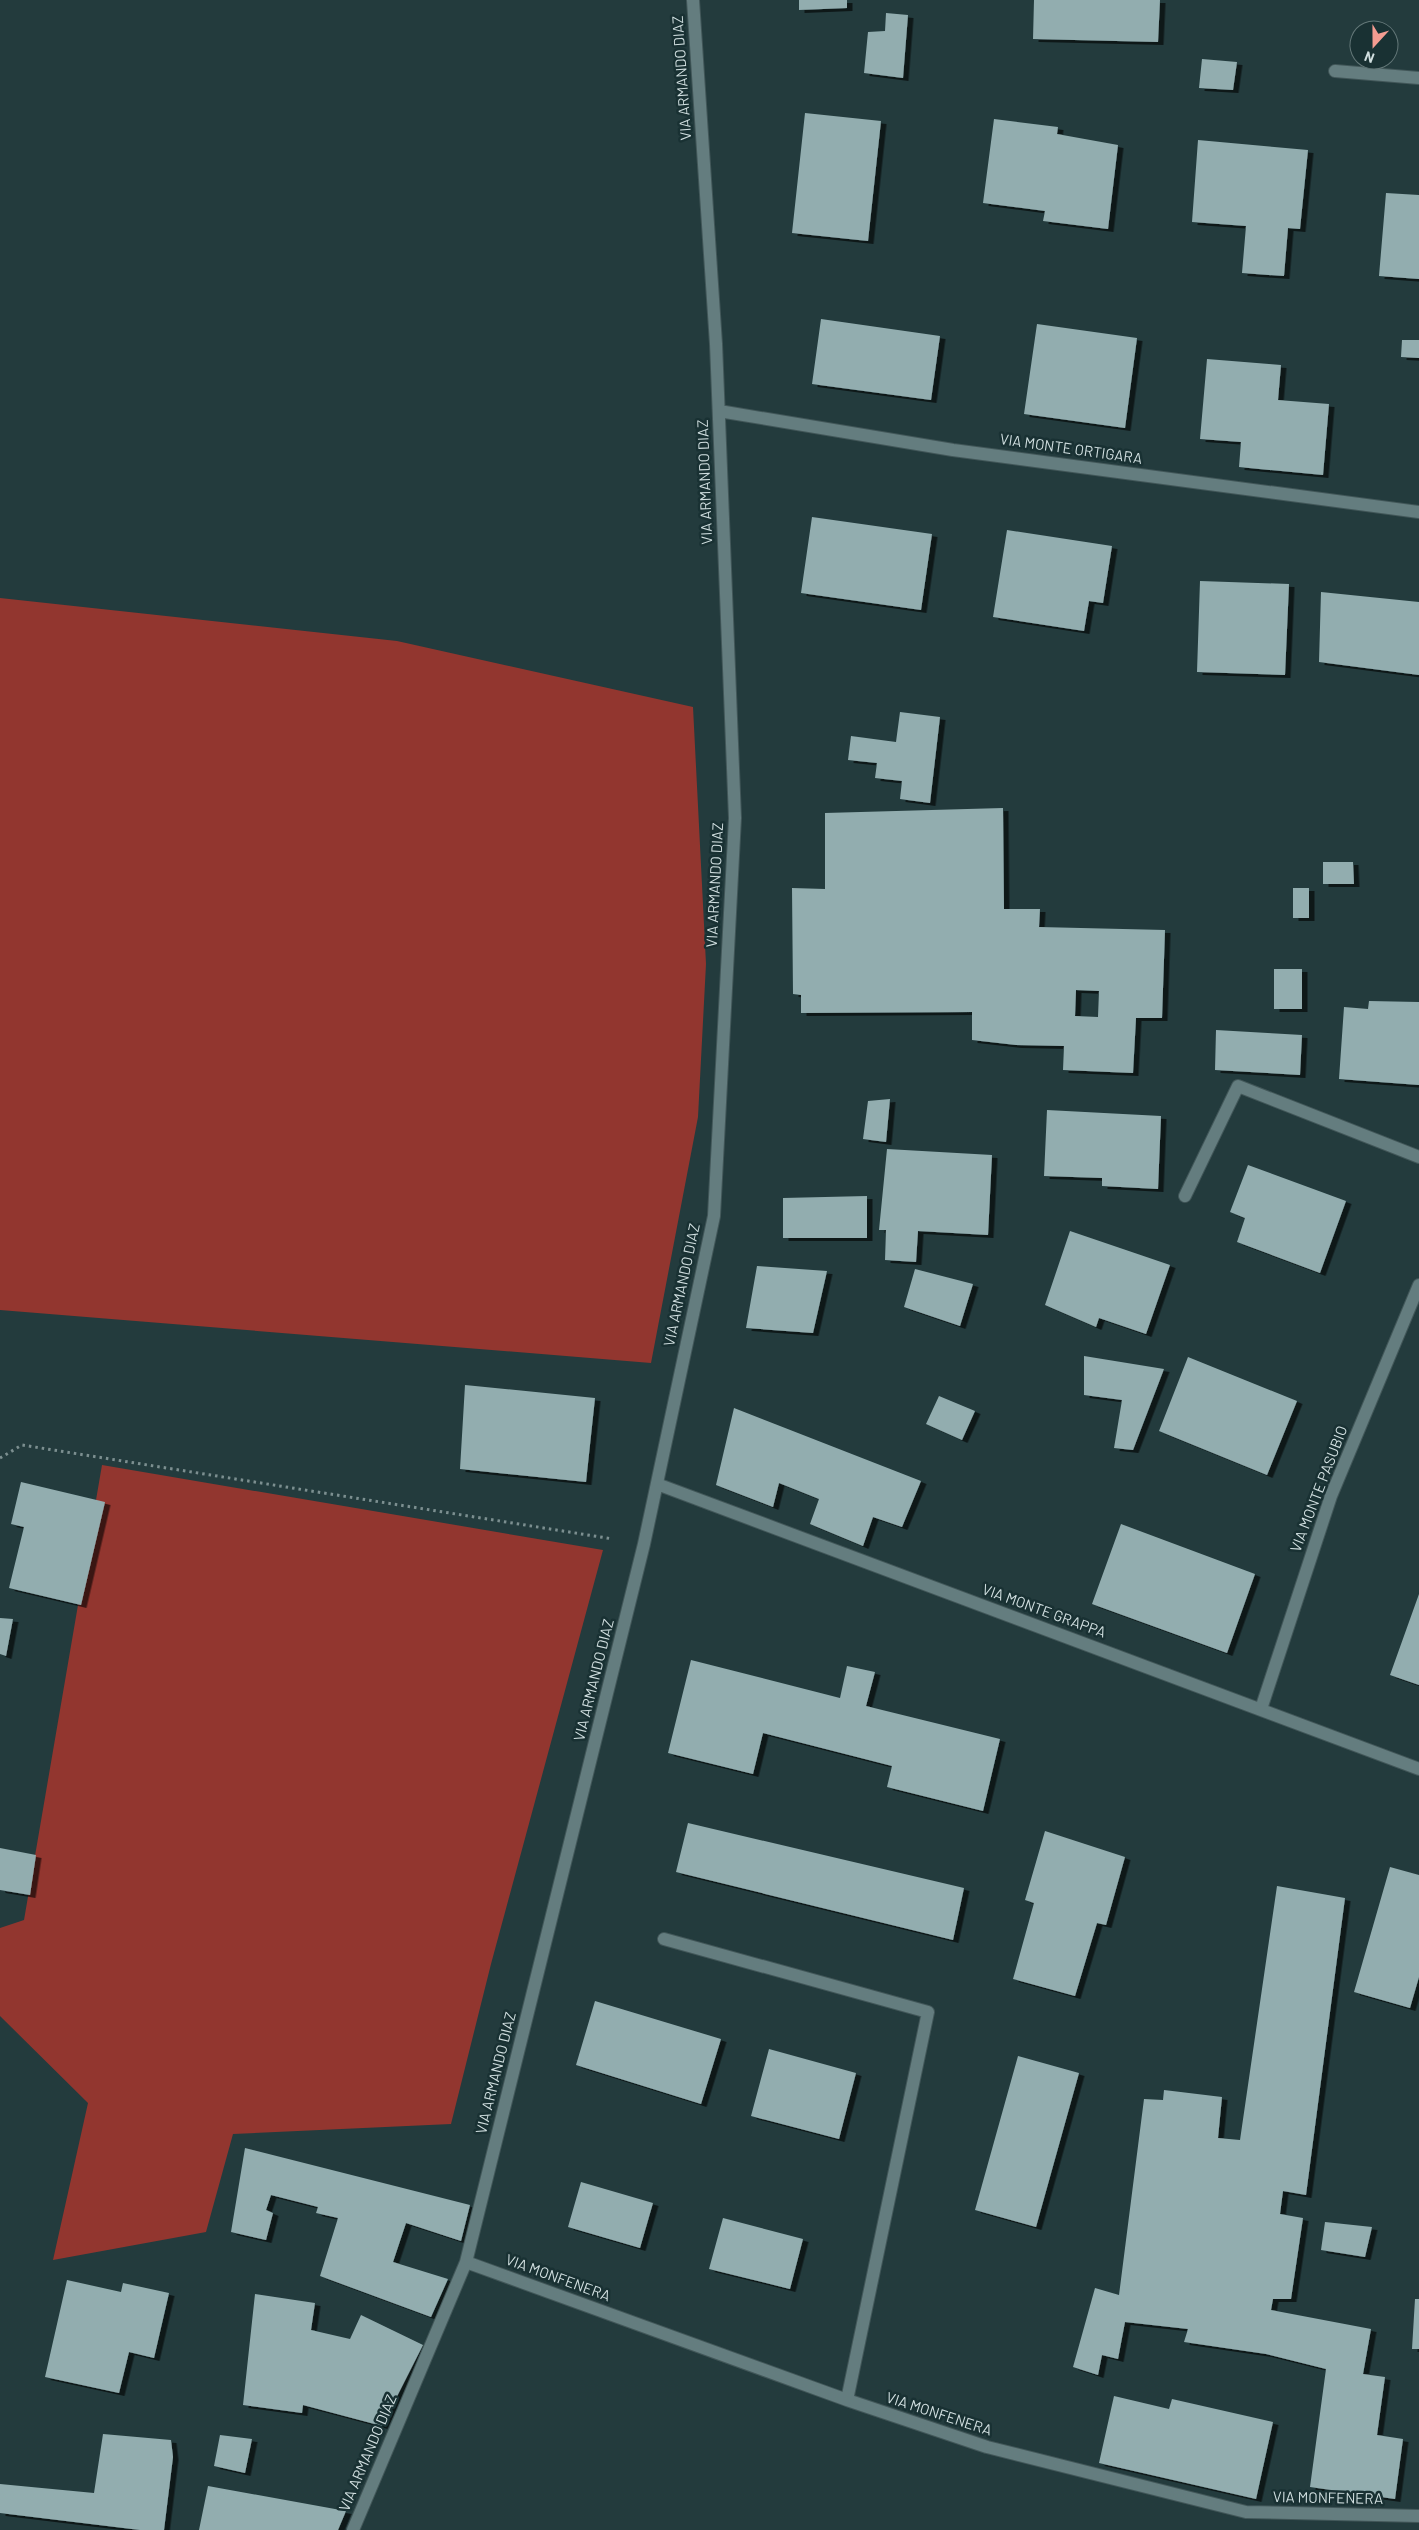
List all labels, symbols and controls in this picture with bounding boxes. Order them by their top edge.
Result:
street label: VIA ARMANDO DIAZ [668,15,694,141]
north arrow [1349,20,1399,70]
text: N [1362,48,1377,67]
street label: VIA ARMANDO DIAZ [693,419,715,545]
street label: VIA MONTE ORTIGARA [999,429,1144,467]
street label: VIA ARMANDO DIAZ [702,822,726,948]
street label: VIA ARMANDO DIAZ [659,1222,703,1348]
street label: VIA MONTE PASUBIO [1286,1423,1350,1554]
street label: VIA MONTE GRAPPA [980,1579,1109,1641]
street label: VIA ARMANDO DIAZ [569,1617,617,1743]
street label: VIA ARMANDO DIAZ [471,2010,519,2136]
street label: VIA MONFENERA [503,2250,613,2304]
street label: VIA MONFENERA [884,2387,995,2439]
street label: VIA ARMANDO DIAZ [334,2391,400,2514]
street label: VIA MONFENERA [1273,2487,1383,2507]

